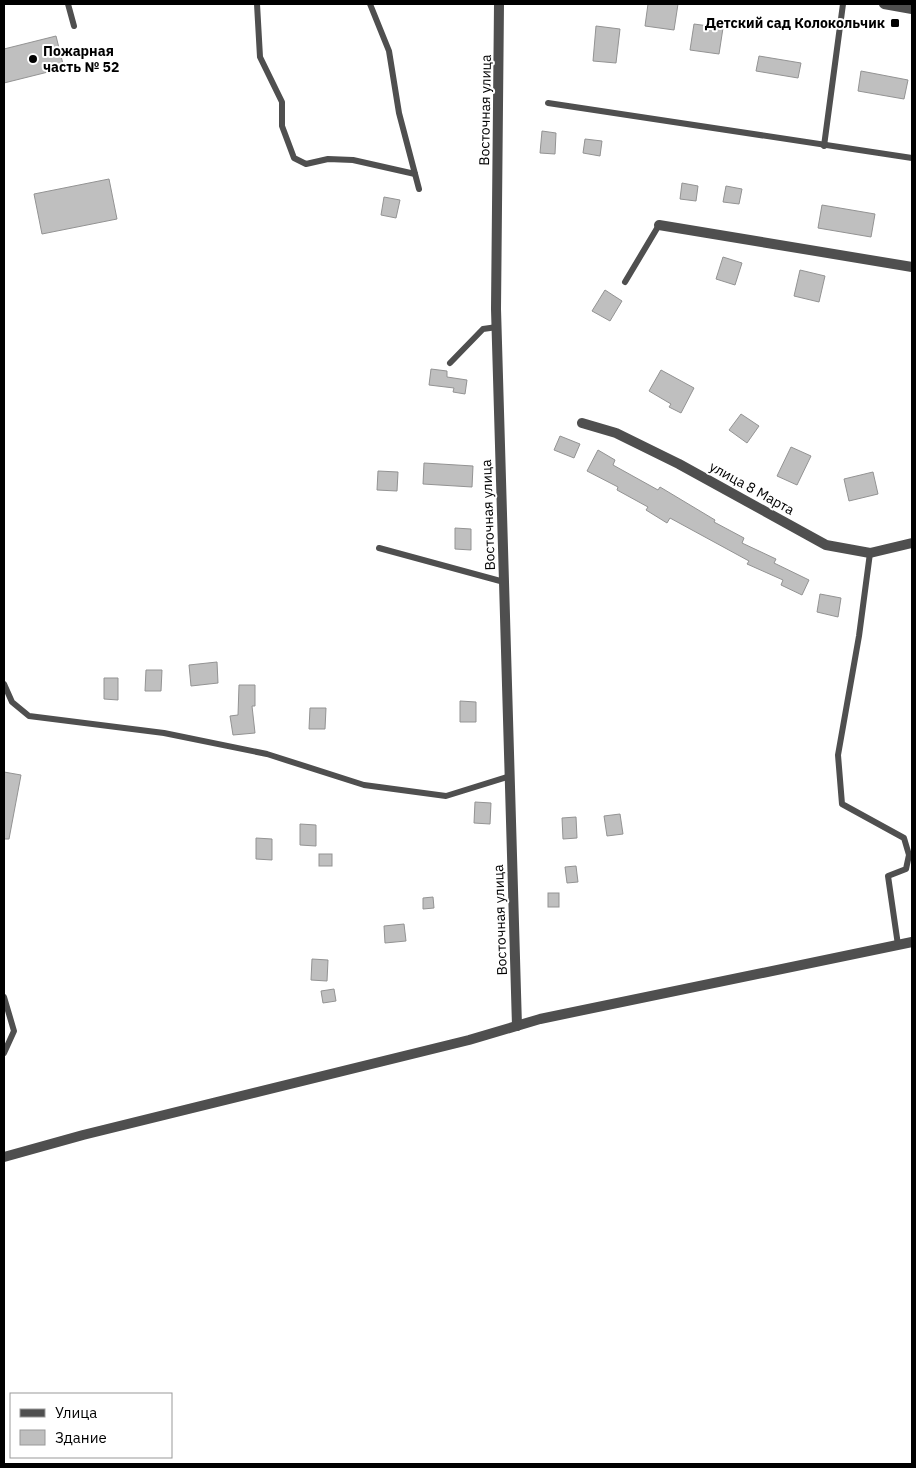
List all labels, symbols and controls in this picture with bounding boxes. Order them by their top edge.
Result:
place label: Детский сад Колокольчик [705,14,885,32]
marker: Детский сад Колокольчик [889,17,901,29]
place label: Пожарная часть № 52 [43,42,119,76]
marker: Пожарная часть № 52 [27,53,39,65]
street label: Восточная улица [475,54,495,166]
street label: улица 8 Марта [706,457,798,519]
street label: Восточная улица [477,459,499,571]
street label: Восточная улица [489,864,511,976]
legend [10,1393,172,1458]
text: Улица [55,1403,97,1422]
text: Здание [55,1428,107,1447]

